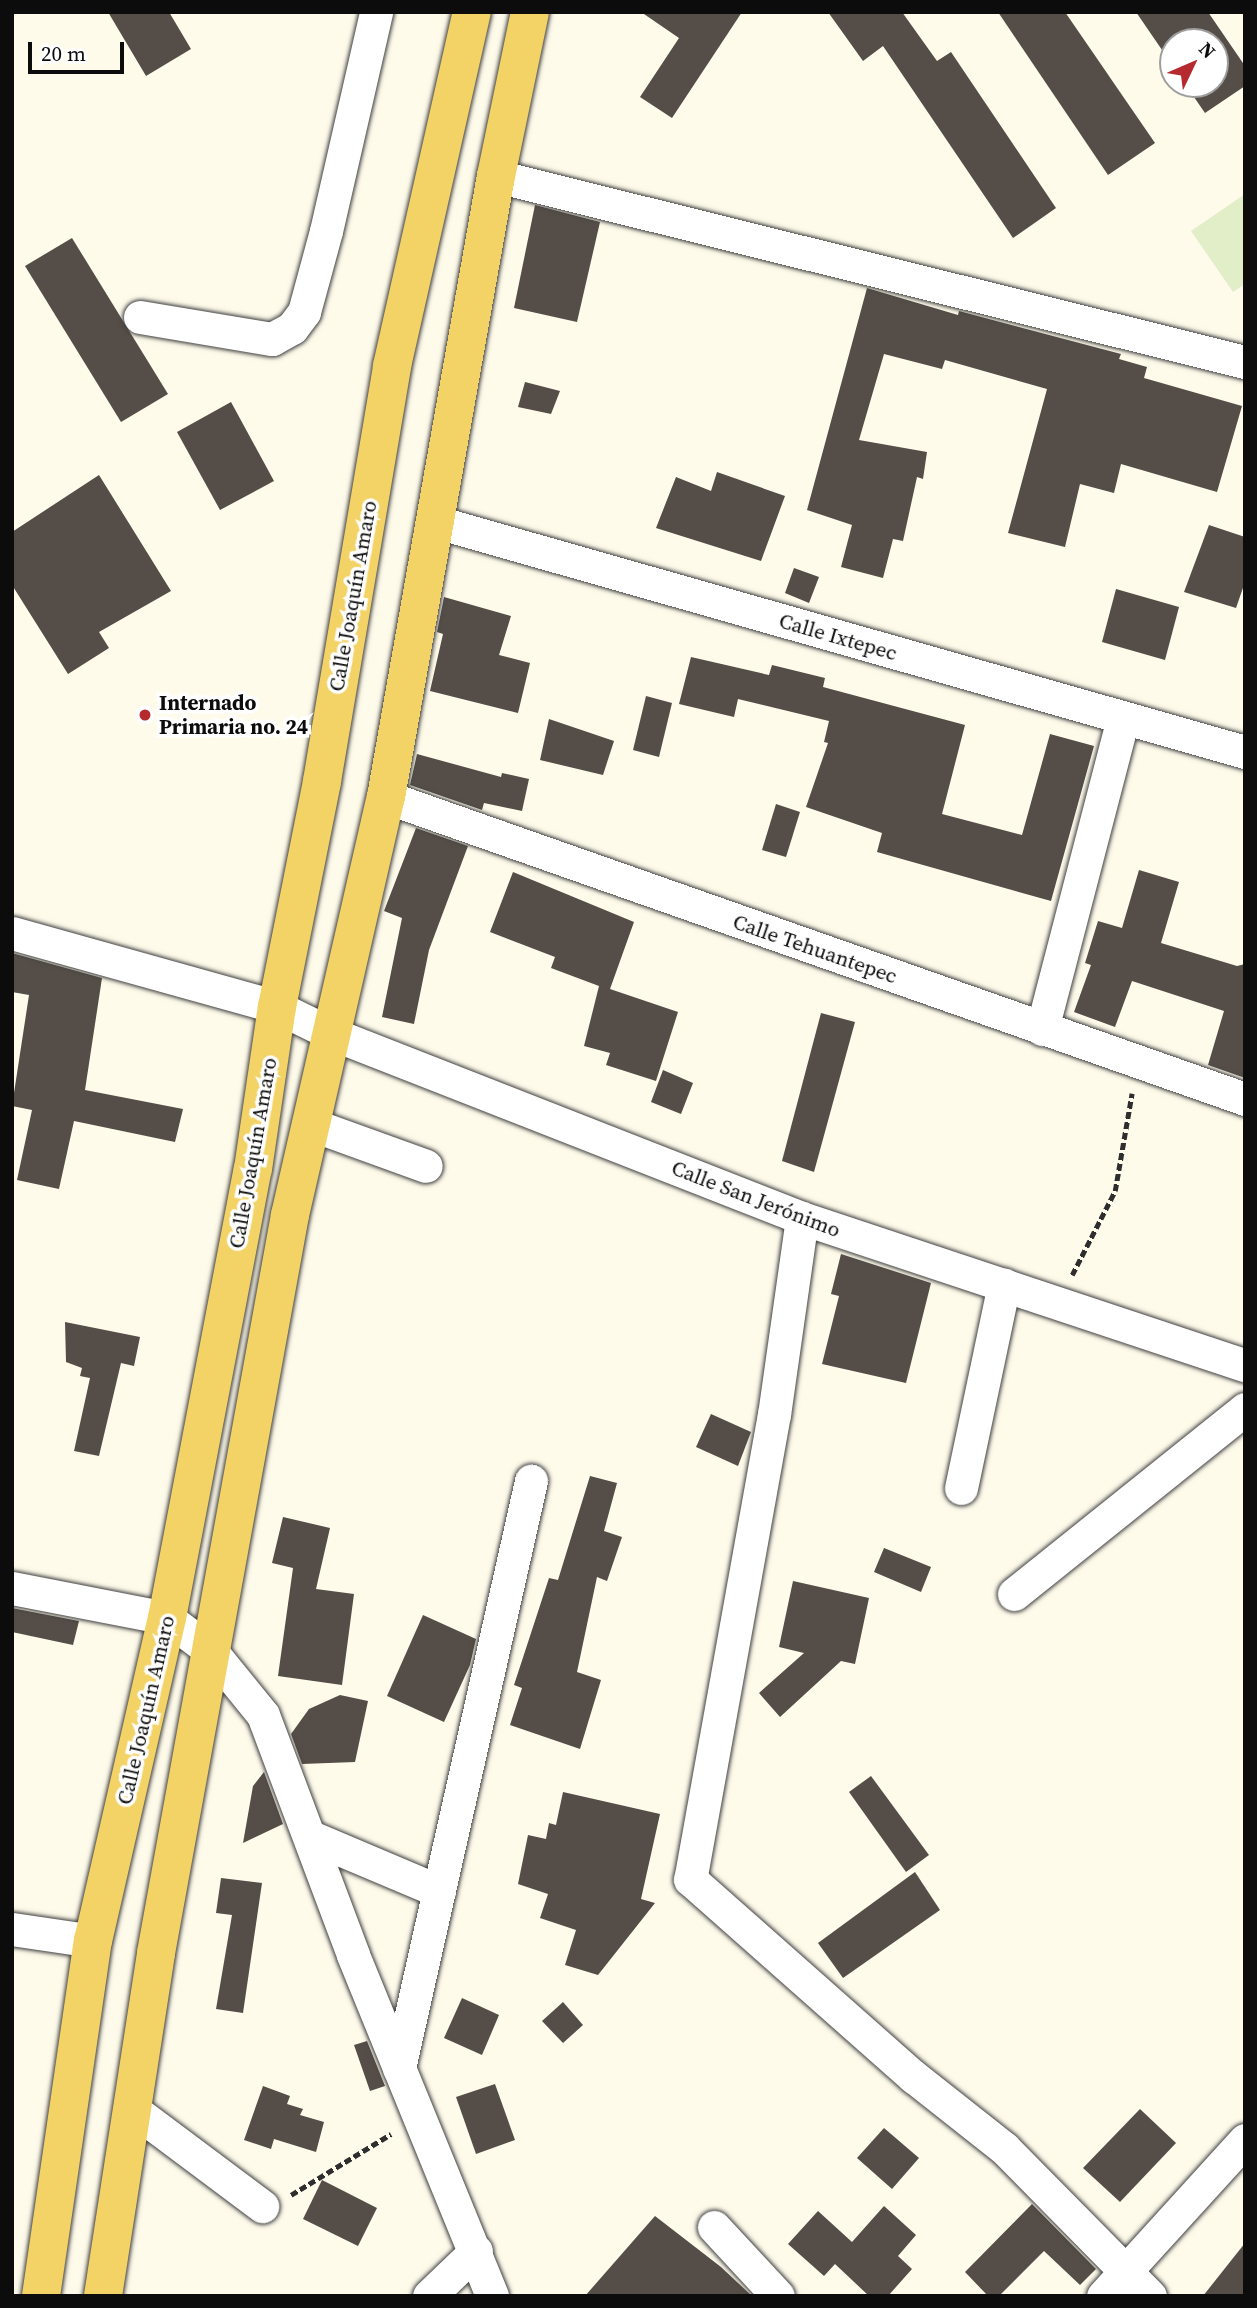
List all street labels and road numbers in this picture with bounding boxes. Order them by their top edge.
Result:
street label: Calle Joaquín Amaro [324,499,382,693]
street label: Calle Ixtepec [776,608,900,666]
street label: Calle Tehuantepec [729,909,901,989]
street label: Calle Joaquín Amaro [224,1056,282,1250]
street label: Calle San Jerónimo [668,1155,844,1243]
street label: Calle Joaquín Amaro [112,1613,180,1807]

